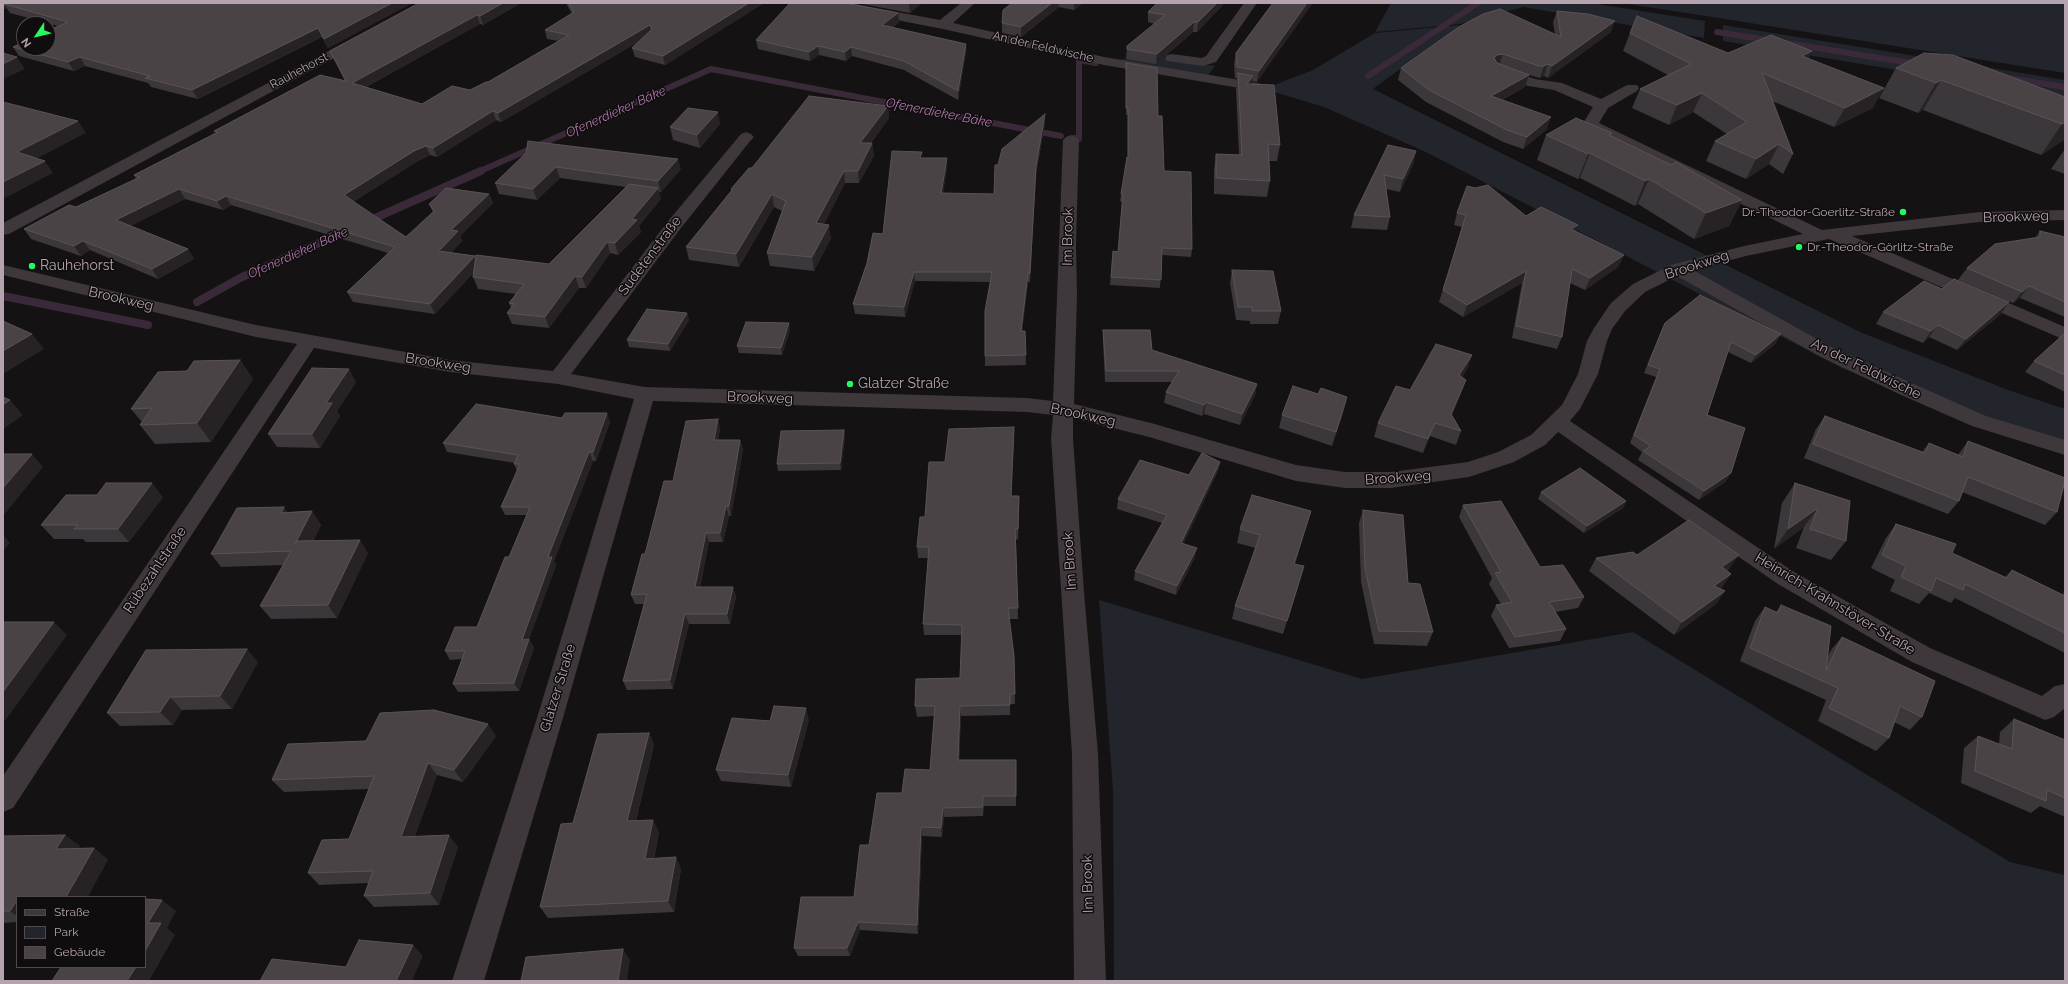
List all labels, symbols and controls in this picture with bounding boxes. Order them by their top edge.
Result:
north arrow [16,16,56,56]
street label: An der Feldwische [991,28,1095,66]
text: N [19,35,34,50]
street label: Rauhehorst [268,50,330,92]
water label: Ofenerdieker Bäke [564,83,668,141]
water label: Ofenerdieker Bäke [885,95,993,131]
place label: Dr.-Theodor-Goerlitz-Straße [1742,205,1895,219]
marker: Dr.-Theodor-Goerlitz-Straße [1898,207,1908,217]
street label: Brookweg [1983,207,2049,227]
street label: Im Brook [1059,208,1077,266]
street label: Sudetenstraße [615,213,685,299]
water label: Ofenerdieker Bäke [246,224,350,282]
place label: Dr.-Theodor-Görlitz-Straße [1807,240,1953,254]
marker: Dr.-Theodor-Görlitz-Straße [1794,242,1804,252]
street label: Brookweg [1663,247,1731,283]
place label: Rauhehorst [40,258,114,274]
marker: Rauhehorst [27,261,37,271]
street label: Brookweg [87,283,155,315]
street label: An der Feldwische [1808,335,1924,403]
street label: Brookweg [404,350,472,376]
place label: Glatzer Straße [858,376,949,392]
marker: Glatzer Straße [845,379,855,389]
street label: Brookweg [727,388,793,408]
street label: Brookweg [1049,400,1117,430]
street label: Brookweg [1364,467,1432,489]
street label: Rübezahlstraße [120,524,190,616]
street label: Im Brook [1060,531,1080,591]
street label: Heinrich-Krahnstöver-Straße [1752,549,1918,659]
street label: Glatzer Straße [537,642,579,734]
street label: Im Brook [1079,855,1097,913]
legend [16,896,146,968]
text: Straße [54,905,90,919]
text: Park [54,925,79,939]
text: Gebäude [54,945,105,959]

